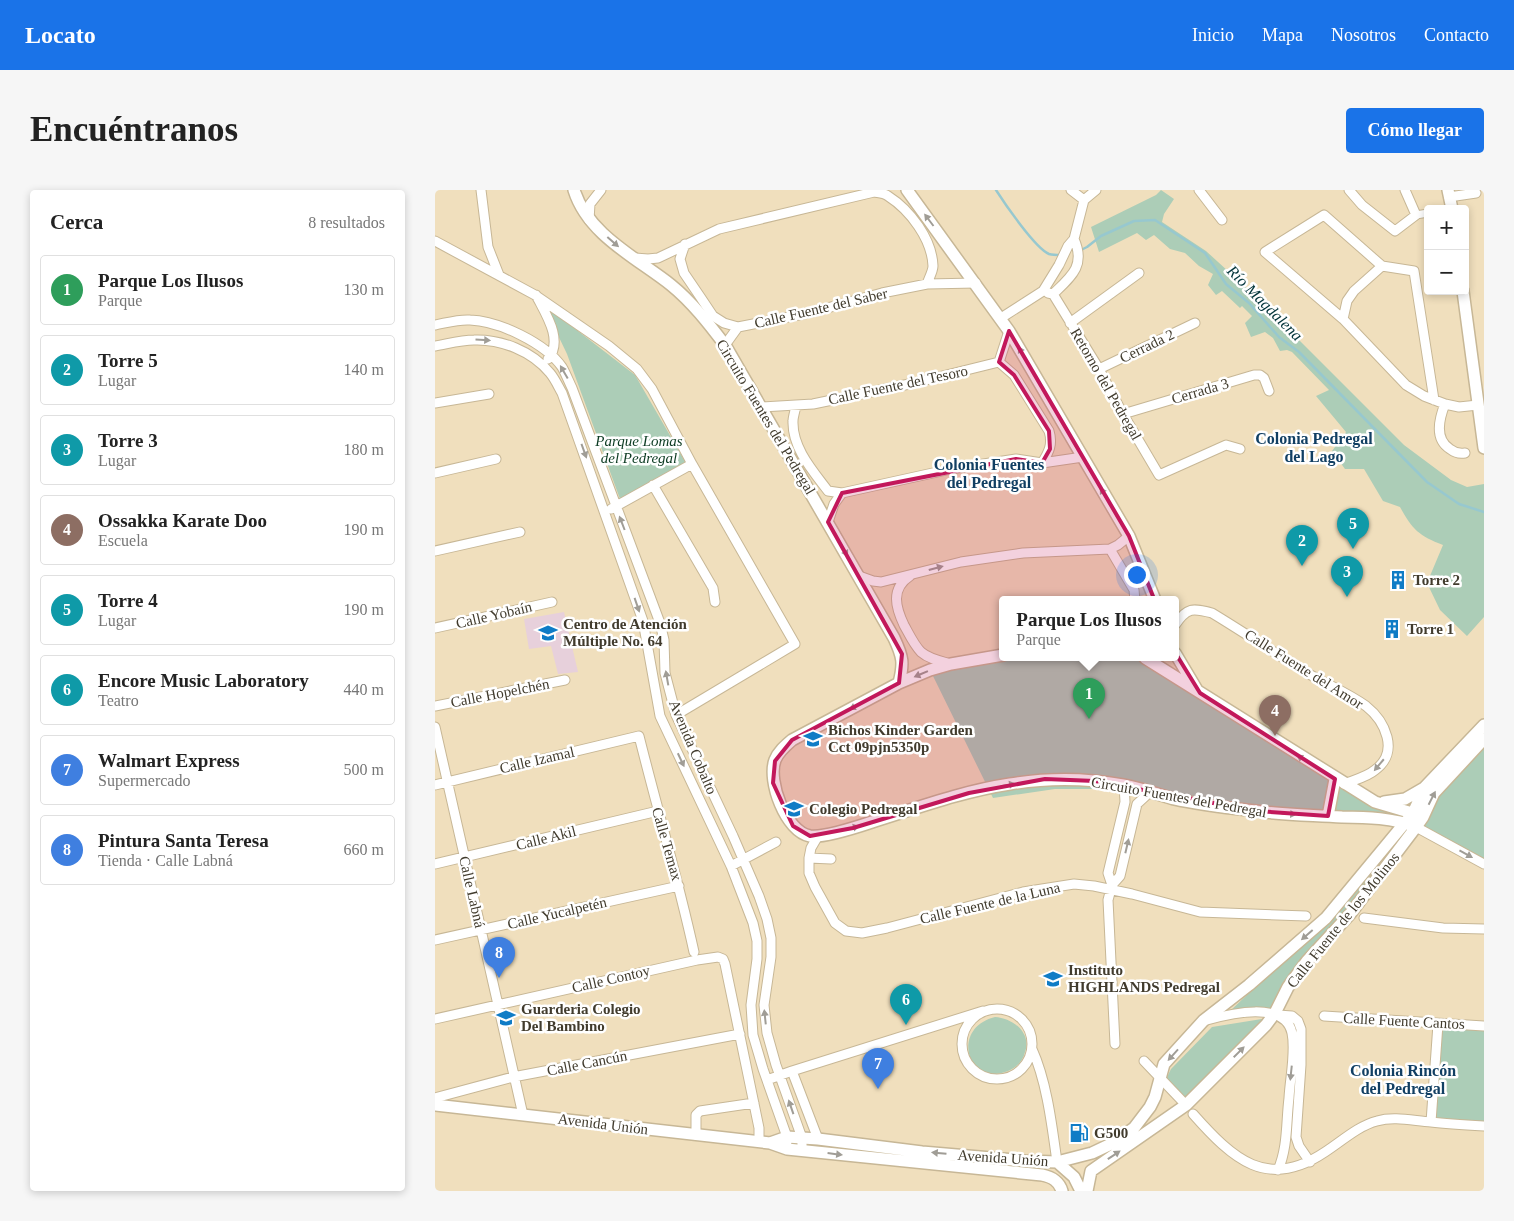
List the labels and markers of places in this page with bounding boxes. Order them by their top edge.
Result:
pin: 5 [1337,508,1369,549]
pin: 2 [1286,525,1318,566]
pin: 3 [1331,556,1363,597]
building icon: Torre 2 [1387,569,1409,591]
place label: Torre 2 [1413,572,1460,588]
place label: Centro de Atención Múltiple No. 64 [563,616,688,649]
building icon: Torre 1 [1381,618,1403,640]
place label: Torre 1 [1407,621,1454,637]
school or university icon: Centro de Atención Múltiple No. 64 [537,622,559,644]
pin: 1 [1073,678,1105,719]
pin: 4 [1259,695,1291,736]
place label: Bichos Kinder Garden Cct 09pjn5350p [828,722,973,755]
school or university icon: Bichos Kinder Garden Cct 09pjn5350p [802,728,824,750]
school or university icon: Colegio Pedregal [783,798,805,820]
place label: Colegio Pedregal [809,801,917,817]
pin: 8 [483,937,515,978]
place label: Instituto HIGHLANDS Pedregal [1068,962,1220,995]
school or university icon: Instituto HIGHLANDS Pedregal [1042,968,1064,990]
pin: 6 [890,984,922,1025]
place label: Guarderia Colegio Del Bambino [521,1001,641,1034]
school or university icon: Guarderia Colegio Del Bambino [495,1007,517,1029]
pin: 7 [862,1048,894,1089]
fuel station icon: G500 [1068,1122,1090,1144]
place label: G500 [1094,1125,1128,1141]

